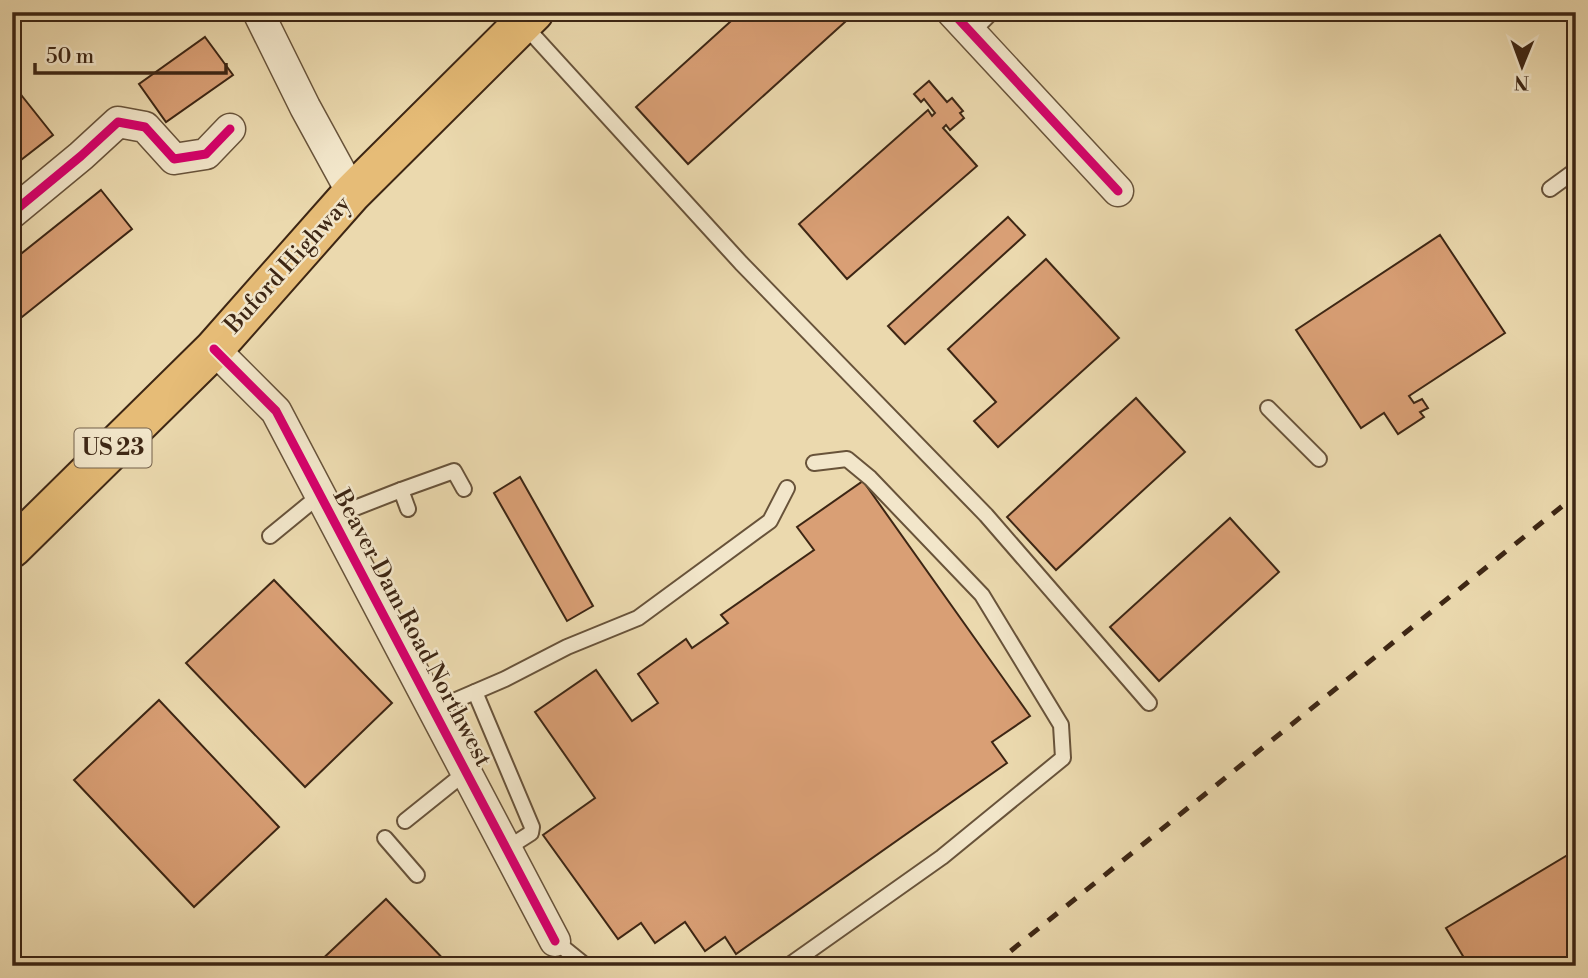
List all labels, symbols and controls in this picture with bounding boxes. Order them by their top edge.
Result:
scale bar [35,32,226,76]
north arrow [1486,32,1556,102]
text: 50 m [46,44,94,70]
text: N [1514,70,1529,94]
street label: Buford Highway [218,190,358,341]
road number: US 23 [74,428,152,468]
street label: Beaver Dam Road Northwest [325,483,498,772]

